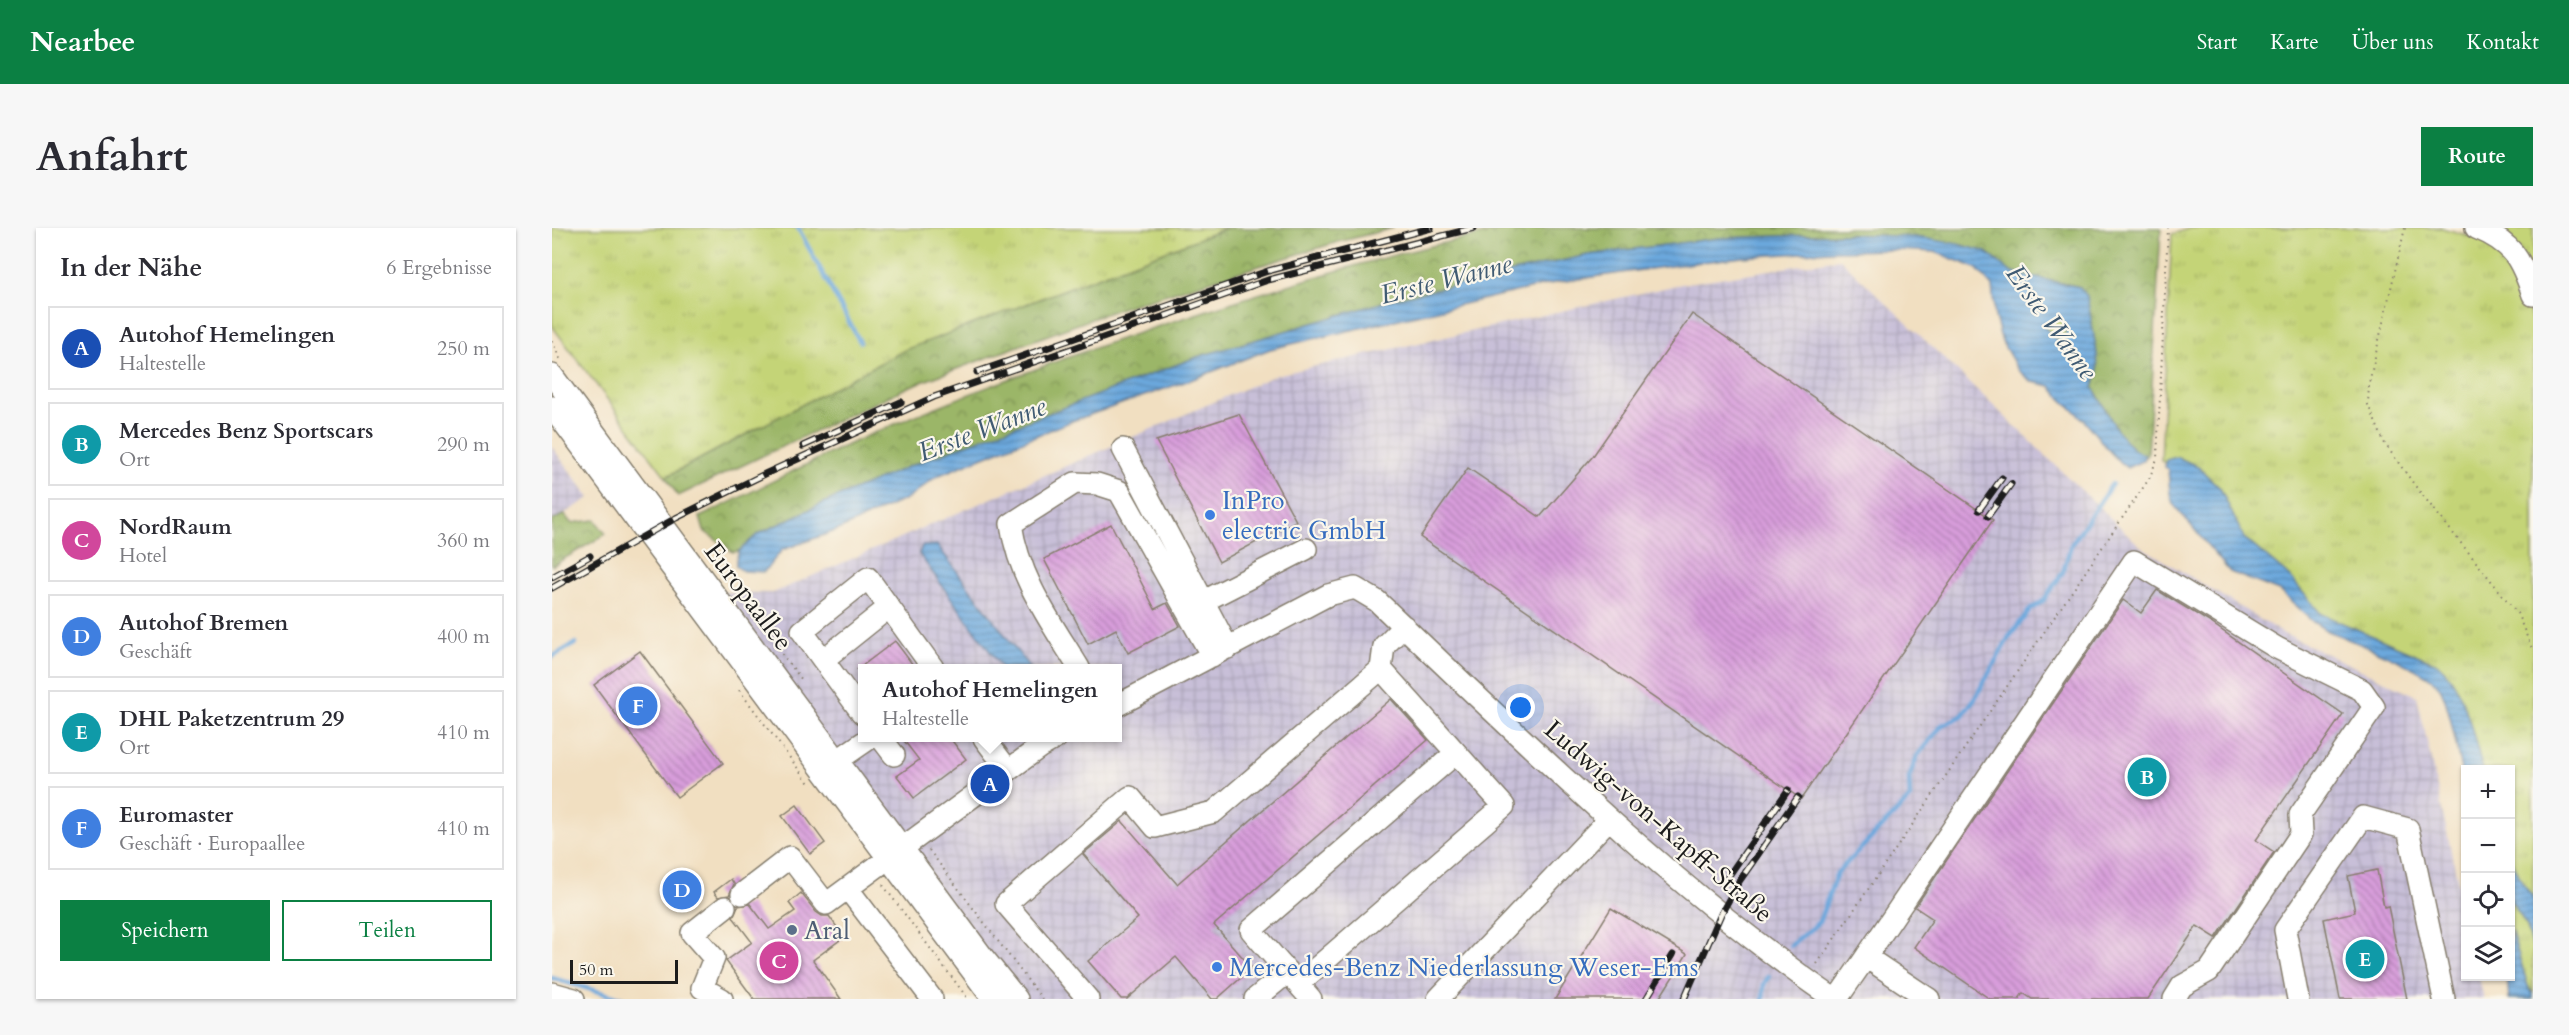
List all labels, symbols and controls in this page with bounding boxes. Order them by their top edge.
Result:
text: Nearbee [30,23,135,61]
text: Start [2197,28,2237,57]
text: Karte [2270,28,2319,57]
text: Über uns [2352,28,2434,57]
text: Kontakt [2467,28,2539,57]
button: Route [2421,127,2533,186]
text: Anfahrt [36,128,188,185]
water label: Erste Wanne [1377,245,1516,314]
text: In der Nähe [60,250,202,285]
text: 6 Ergebnisse [386,254,492,281]
water label: Erste Wanne [1997,257,2106,388]
text: Autohof Hemelingen [119,320,335,350]
text: A [74,335,89,362]
text: 250 m [437,335,490,362]
text: Haltestelle [119,350,206,377]
water label: Erste Wanne [913,388,1052,471]
text: Mercedes Benz Sportscars [119,416,373,446]
text: B [74,431,89,458]
text: 290 m [437,431,490,458]
text: Ort [119,446,150,473]
place label: InPro electric GmbH [1222,483,1386,548]
marker: InPro electric GmbH [1203,508,1217,522]
text: NordRaum [119,512,232,542]
text: C [74,527,89,554]
text: 360 m [437,527,490,554]
street label: Europaallee [696,535,801,658]
text: Hotel [119,542,167,569]
text: Autohof Bremen [119,608,288,638]
text: D [73,623,90,650]
text: 400 m [437,623,490,650]
text: Geschäft [119,638,192,665]
popup [858,664,1122,742]
text: Autohof Hemelingen [882,675,1098,705]
pin: F [618,684,658,728]
your location [1506,693,1535,722]
text: DHL Paketzentrum 29 [119,704,344,734]
text: Haltestelle [882,705,969,732]
street label: Ludwig-von-Kapff-Straße [1537,712,1781,931]
text: E [75,719,88,746]
text: 410 m [437,719,490,746]
text: Ort [119,734,150,761]
pin: B [2128,754,2166,800]
pin: A [970,762,1010,806]
map controls [2461,765,2515,981]
button: + [2461,765,2515,819]
text: Euromaster [119,800,233,830]
text: F [76,815,87,842]
text: 410 m [437,815,490,842]
button: − [2461,819,2515,873]
text: Geschäft · Europaallee [119,830,305,857]
pin: D [662,868,702,912]
button: locate [2461,873,2515,927]
button: Speichern [60,900,270,961]
button: Teilen [282,900,492,961]
place label: Aral [804,913,850,948]
marker: Aral [785,923,799,937]
button: layers [2461,927,2515,981]
pin: E [2346,936,2384,982]
pin: C [760,938,798,984]
place label: Mercedes-Benz Niederlassung Weser-Ems [1229,950,1698,985]
scale bar [570,957,678,984]
text: 50 m [579,959,613,981]
marker: Mercedes-Benz Niederlassung Weser-Ems [1210,960,1224,974]

